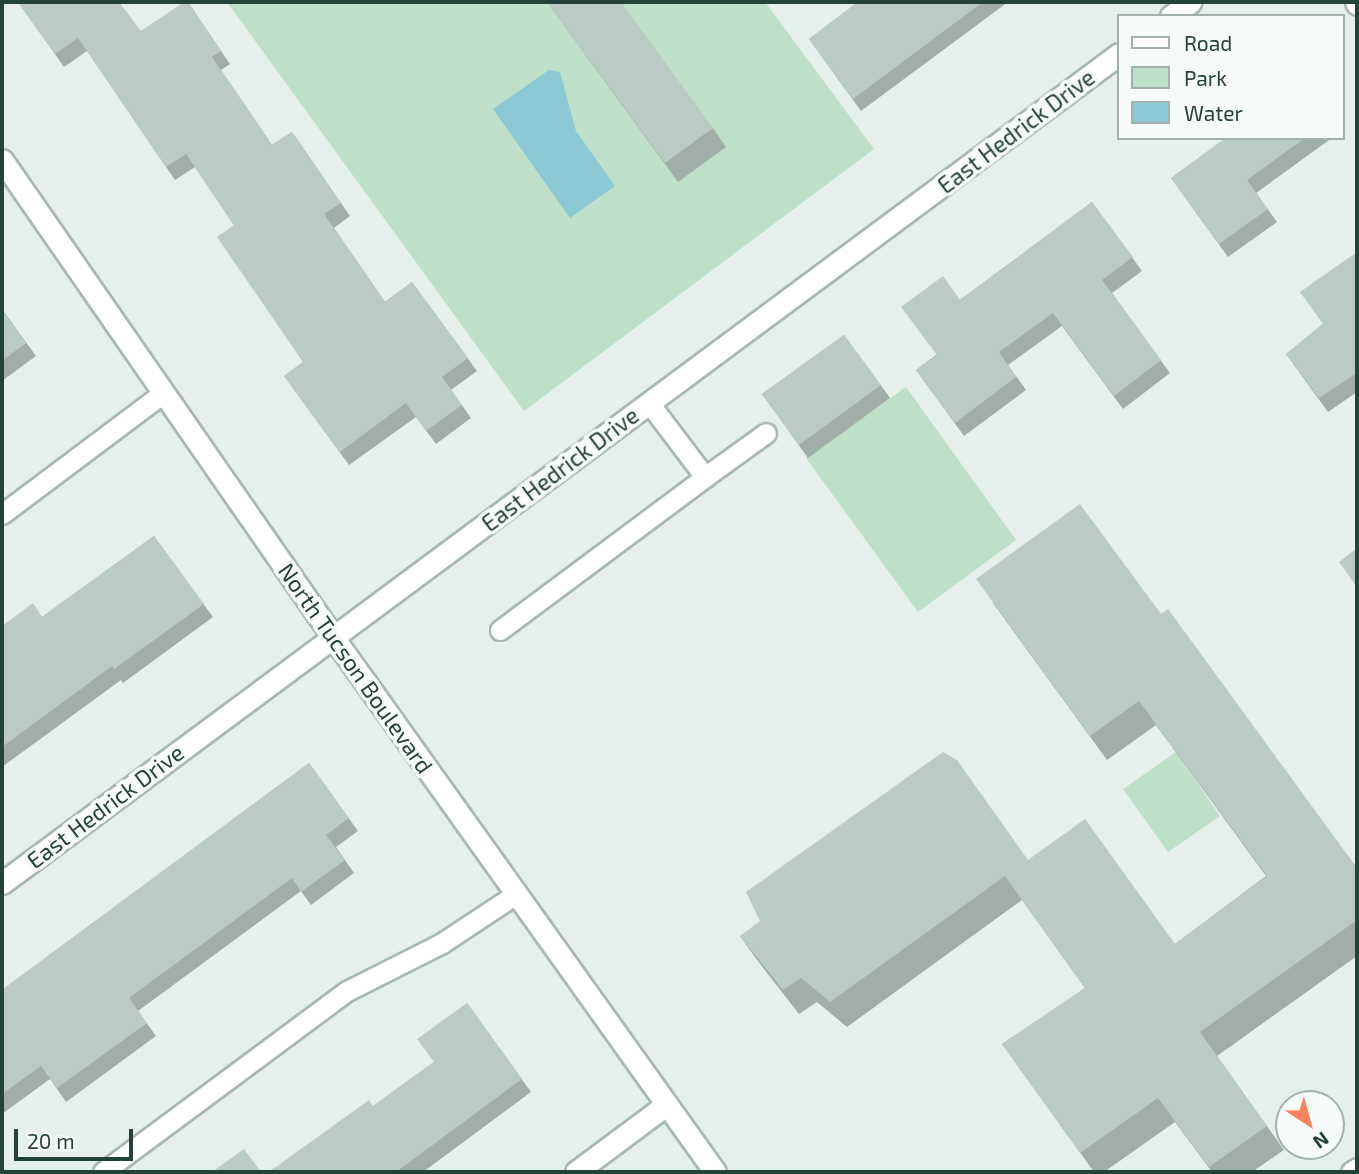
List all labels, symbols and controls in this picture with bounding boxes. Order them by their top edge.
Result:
legend [1118,14,1345,140]
text: Road [1184,30,1232,55]
street label: East Hedrick Drive [932,63,1100,199]
text: Park [1184,65,1227,90]
text: Water [1184,100,1243,125]
street label: East Hedrick Drive [476,401,644,537]
street label: North Tucson Boulevard [273,557,439,779]
street label: East Hedrick Drive [21,738,189,874]
north arrow [1275,1090,1345,1160]
scale bar [18,1114,136,1158]
text: N [1309,1127,1334,1154]
text: 20 m [27,1128,75,1153]

